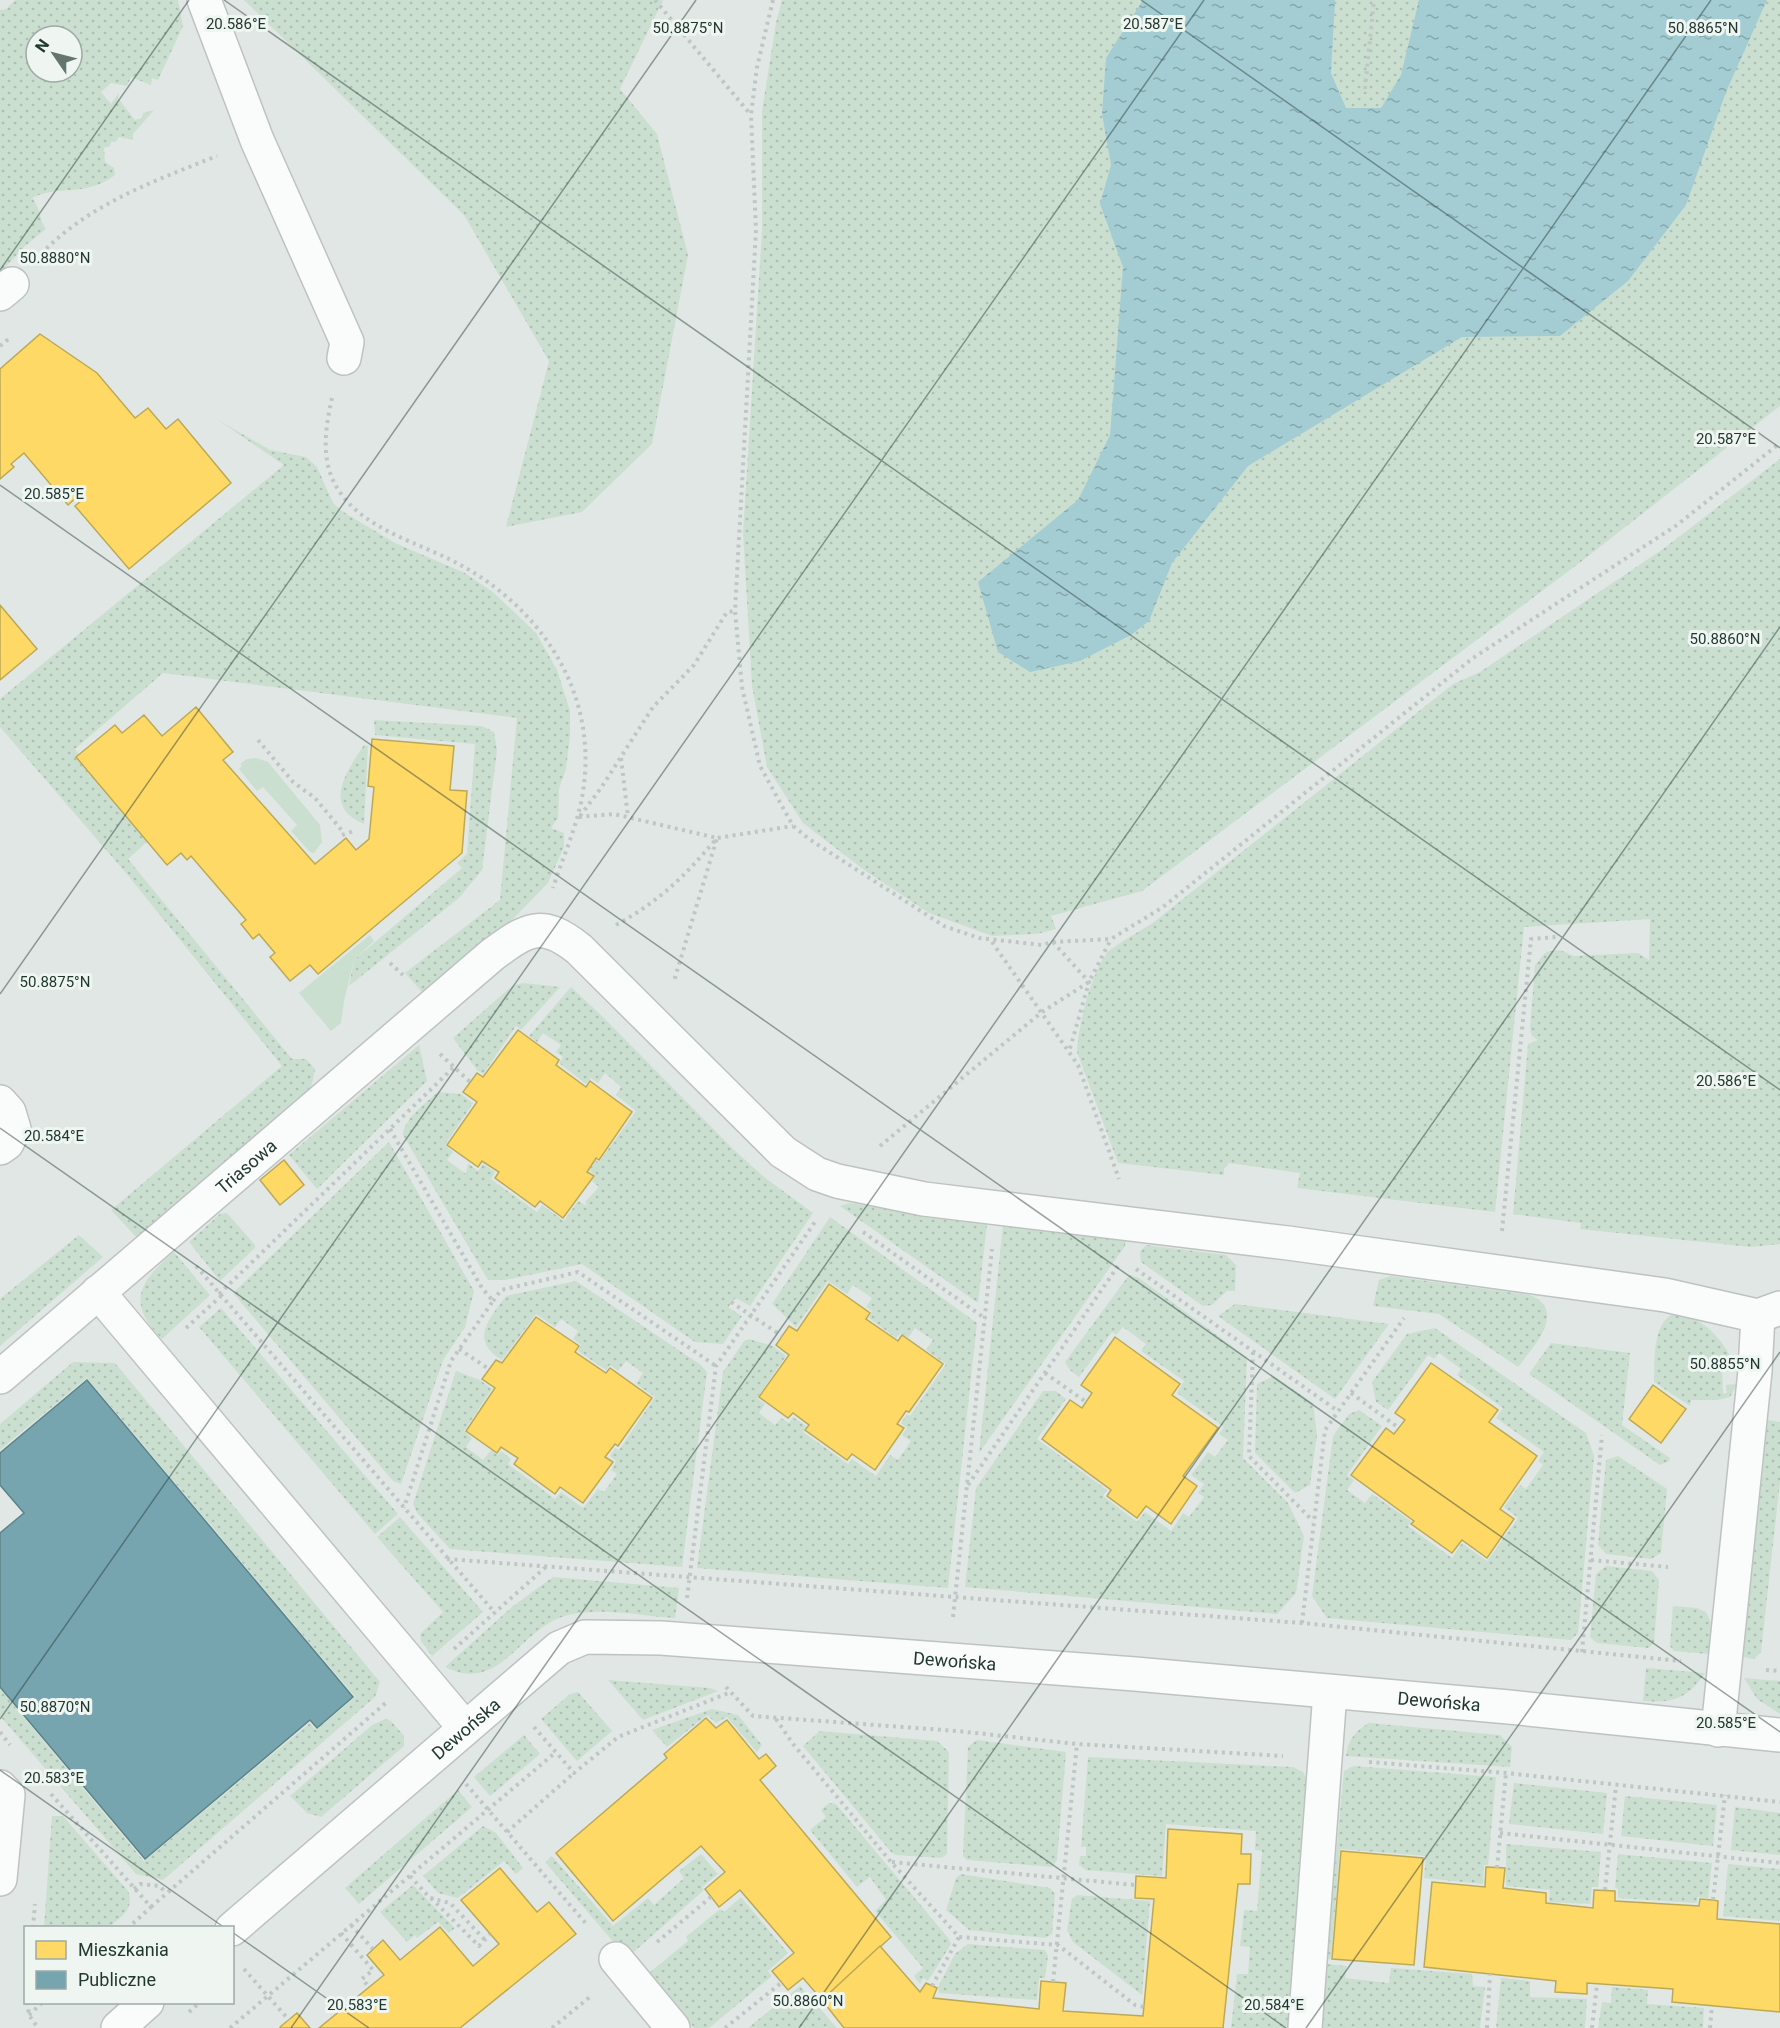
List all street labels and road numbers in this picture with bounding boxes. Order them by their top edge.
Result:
street label: Triasowa [211,1134,281,1198]
street label: Dewońska [912,1647,997,1674]
street label: Dewońska [1397,1687,1481,1715]
street label: Dewońska [427,1693,504,1763]

